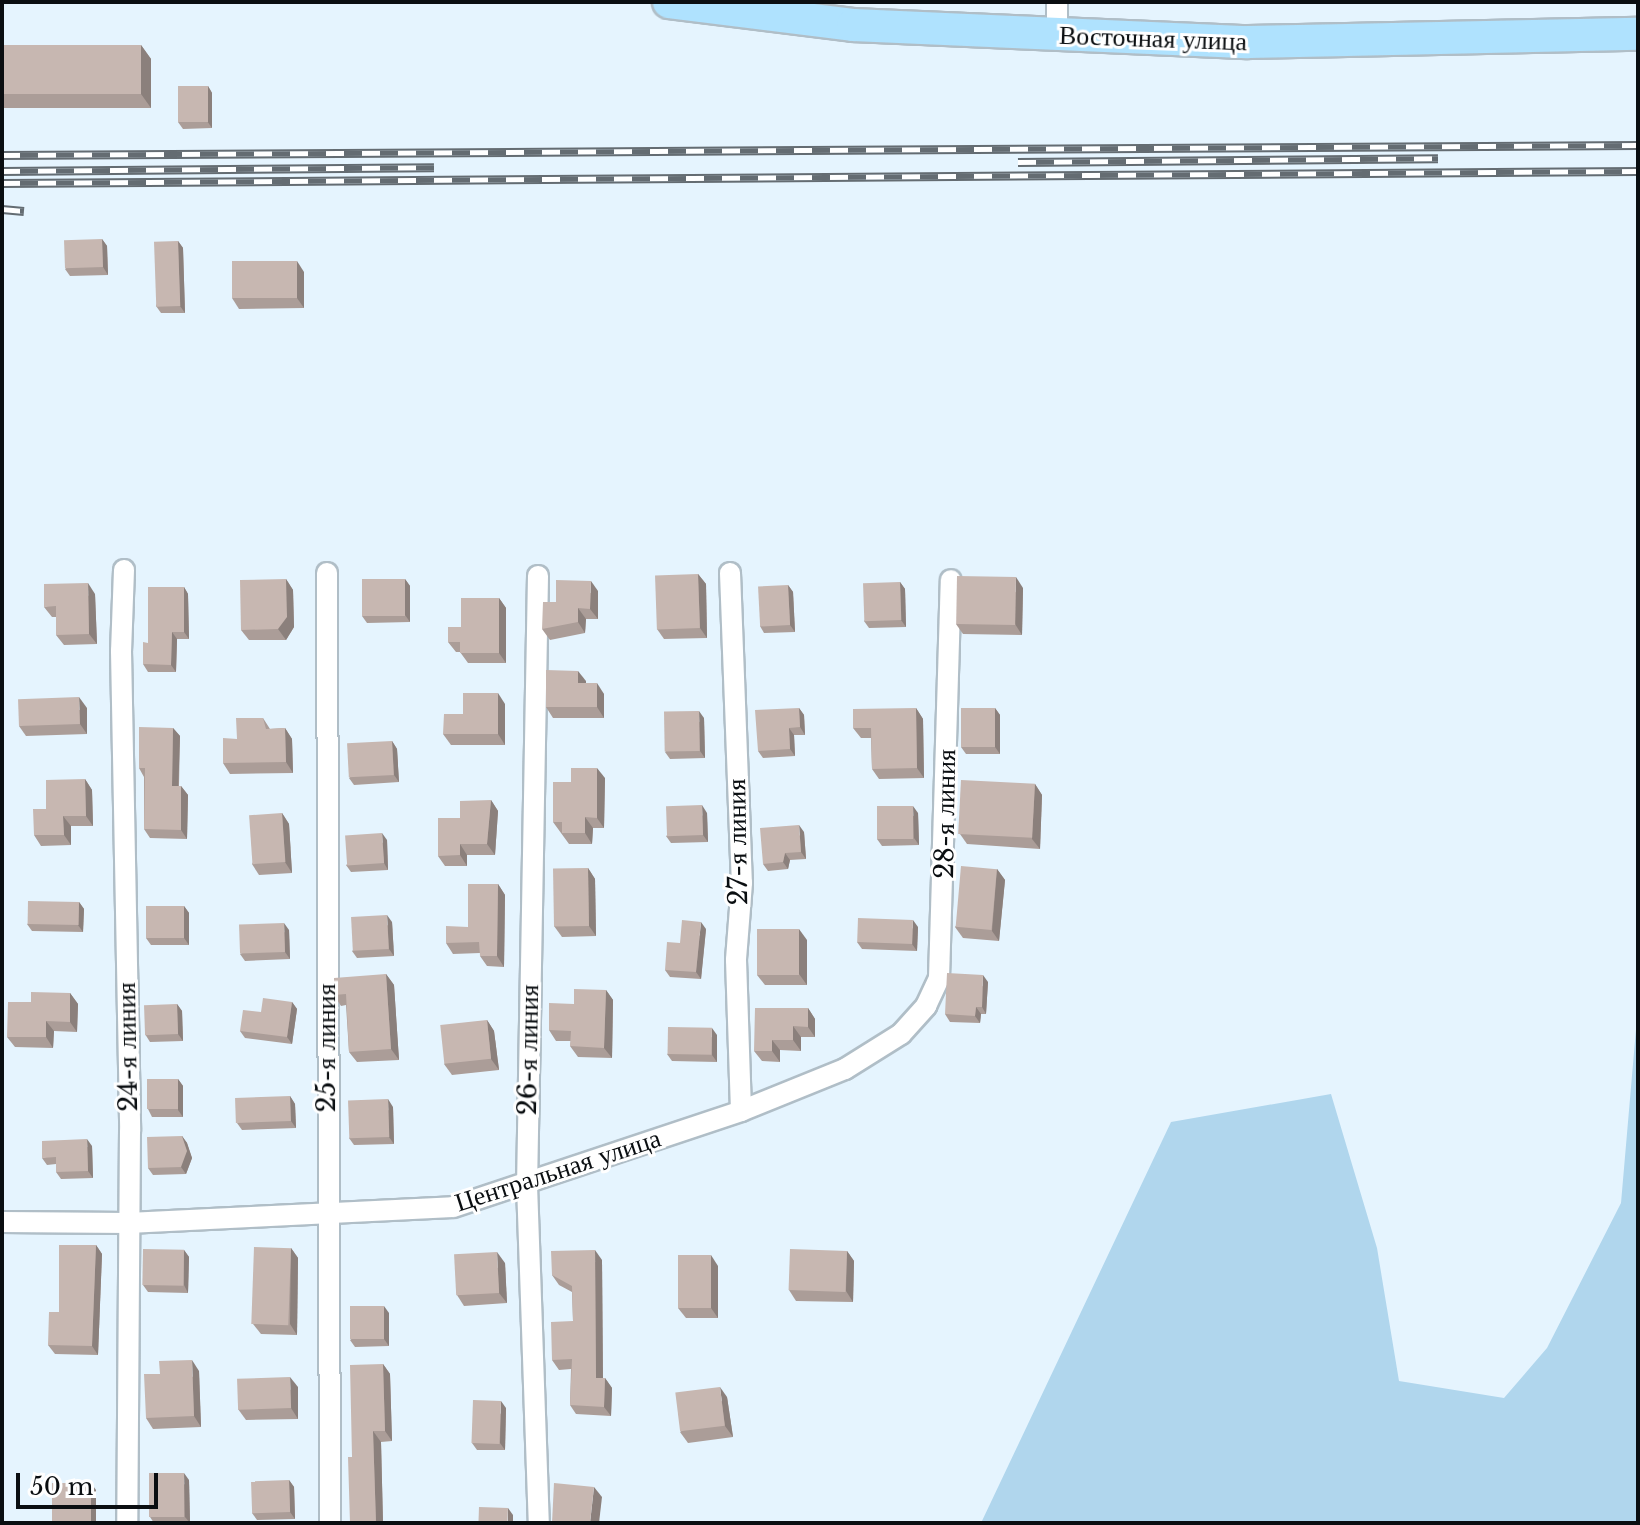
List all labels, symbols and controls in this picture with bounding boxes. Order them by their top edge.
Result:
street label: Восточная улица [1058,20,1248,58]
street label: 28-я линия [929,749,963,879]
street label: 27-я линия [721,778,755,906]
street label: 24-я линия [111,982,145,1112]
street label: 25-я линия [311,984,343,1112]
street label: 26-я линия [512,984,546,1116]
street label: Центральная улица [451,1123,665,1219]
scale bar [20,1457,162,1507]
text: 50 m [30,1472,93,1501]

